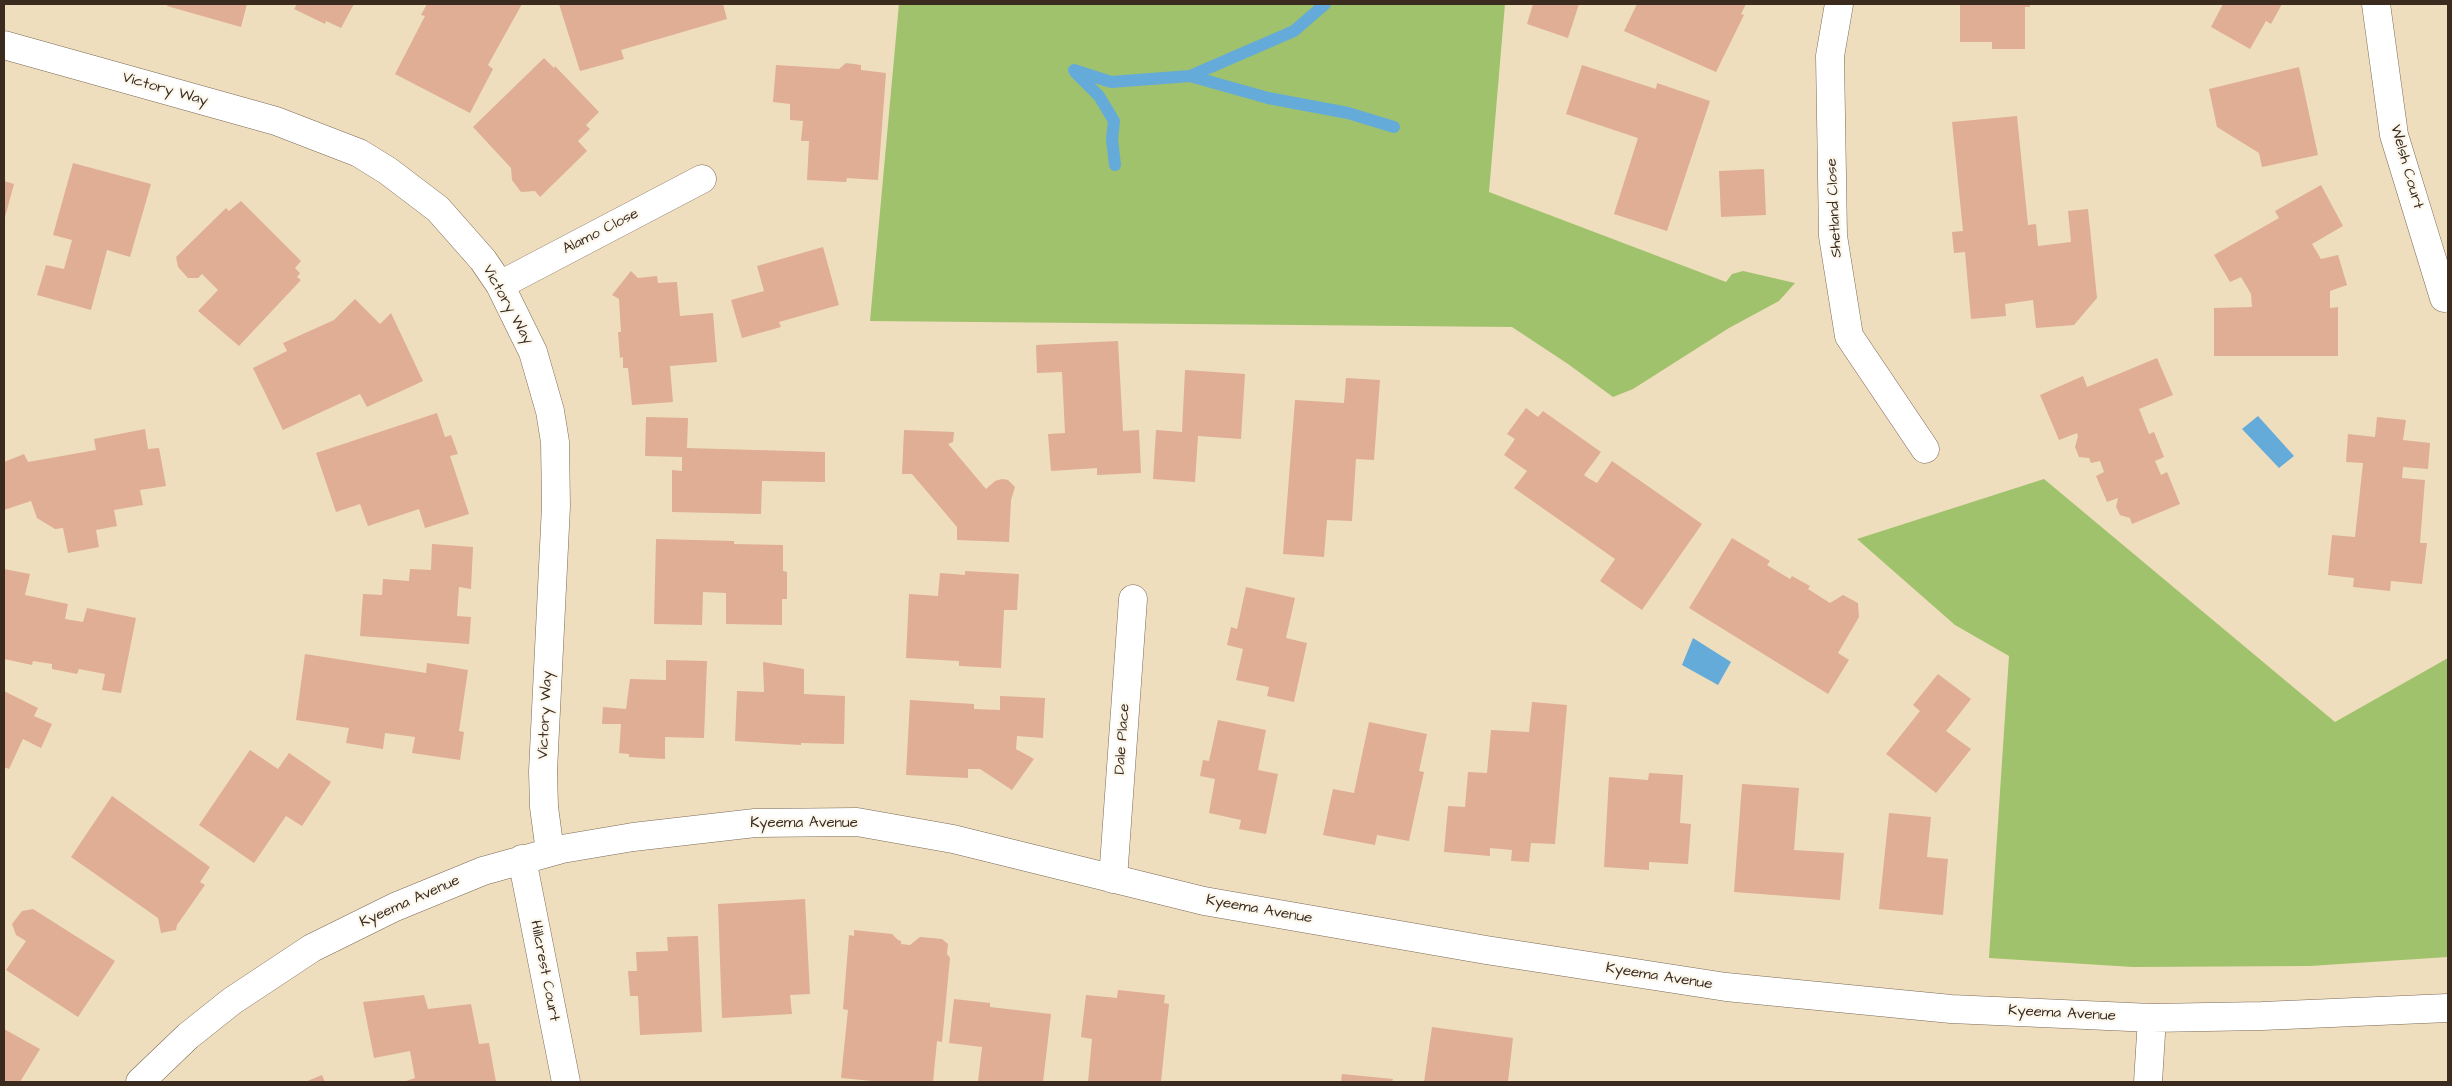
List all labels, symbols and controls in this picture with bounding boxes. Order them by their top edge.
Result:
street label: Victory Way [120,69,210,111]
street label: Welsh Court [2385,123,2427,211]
street label: Shetland Close [1823,158,1847,258]
street label: Alamo Close [560,205,642,259]
street label: Victory Way [478,262,536,348]
street label: Victory Way [535,671,557,759]
street label: Dale Place [1112,703,1134,775]
street label: Kyeema Avenue [750,815,858,833]
street label: Kyeema Avenue [357,872,463,932]
street label: Kyeema Avenue [1204,892,1314,928]
street label: Hillcrest Court [525,919,563,1023]
street label: Kyeema Avenue [1604,960,1714,994]
street label: Kyeema Avenue [2008,1002,2116,1026]

